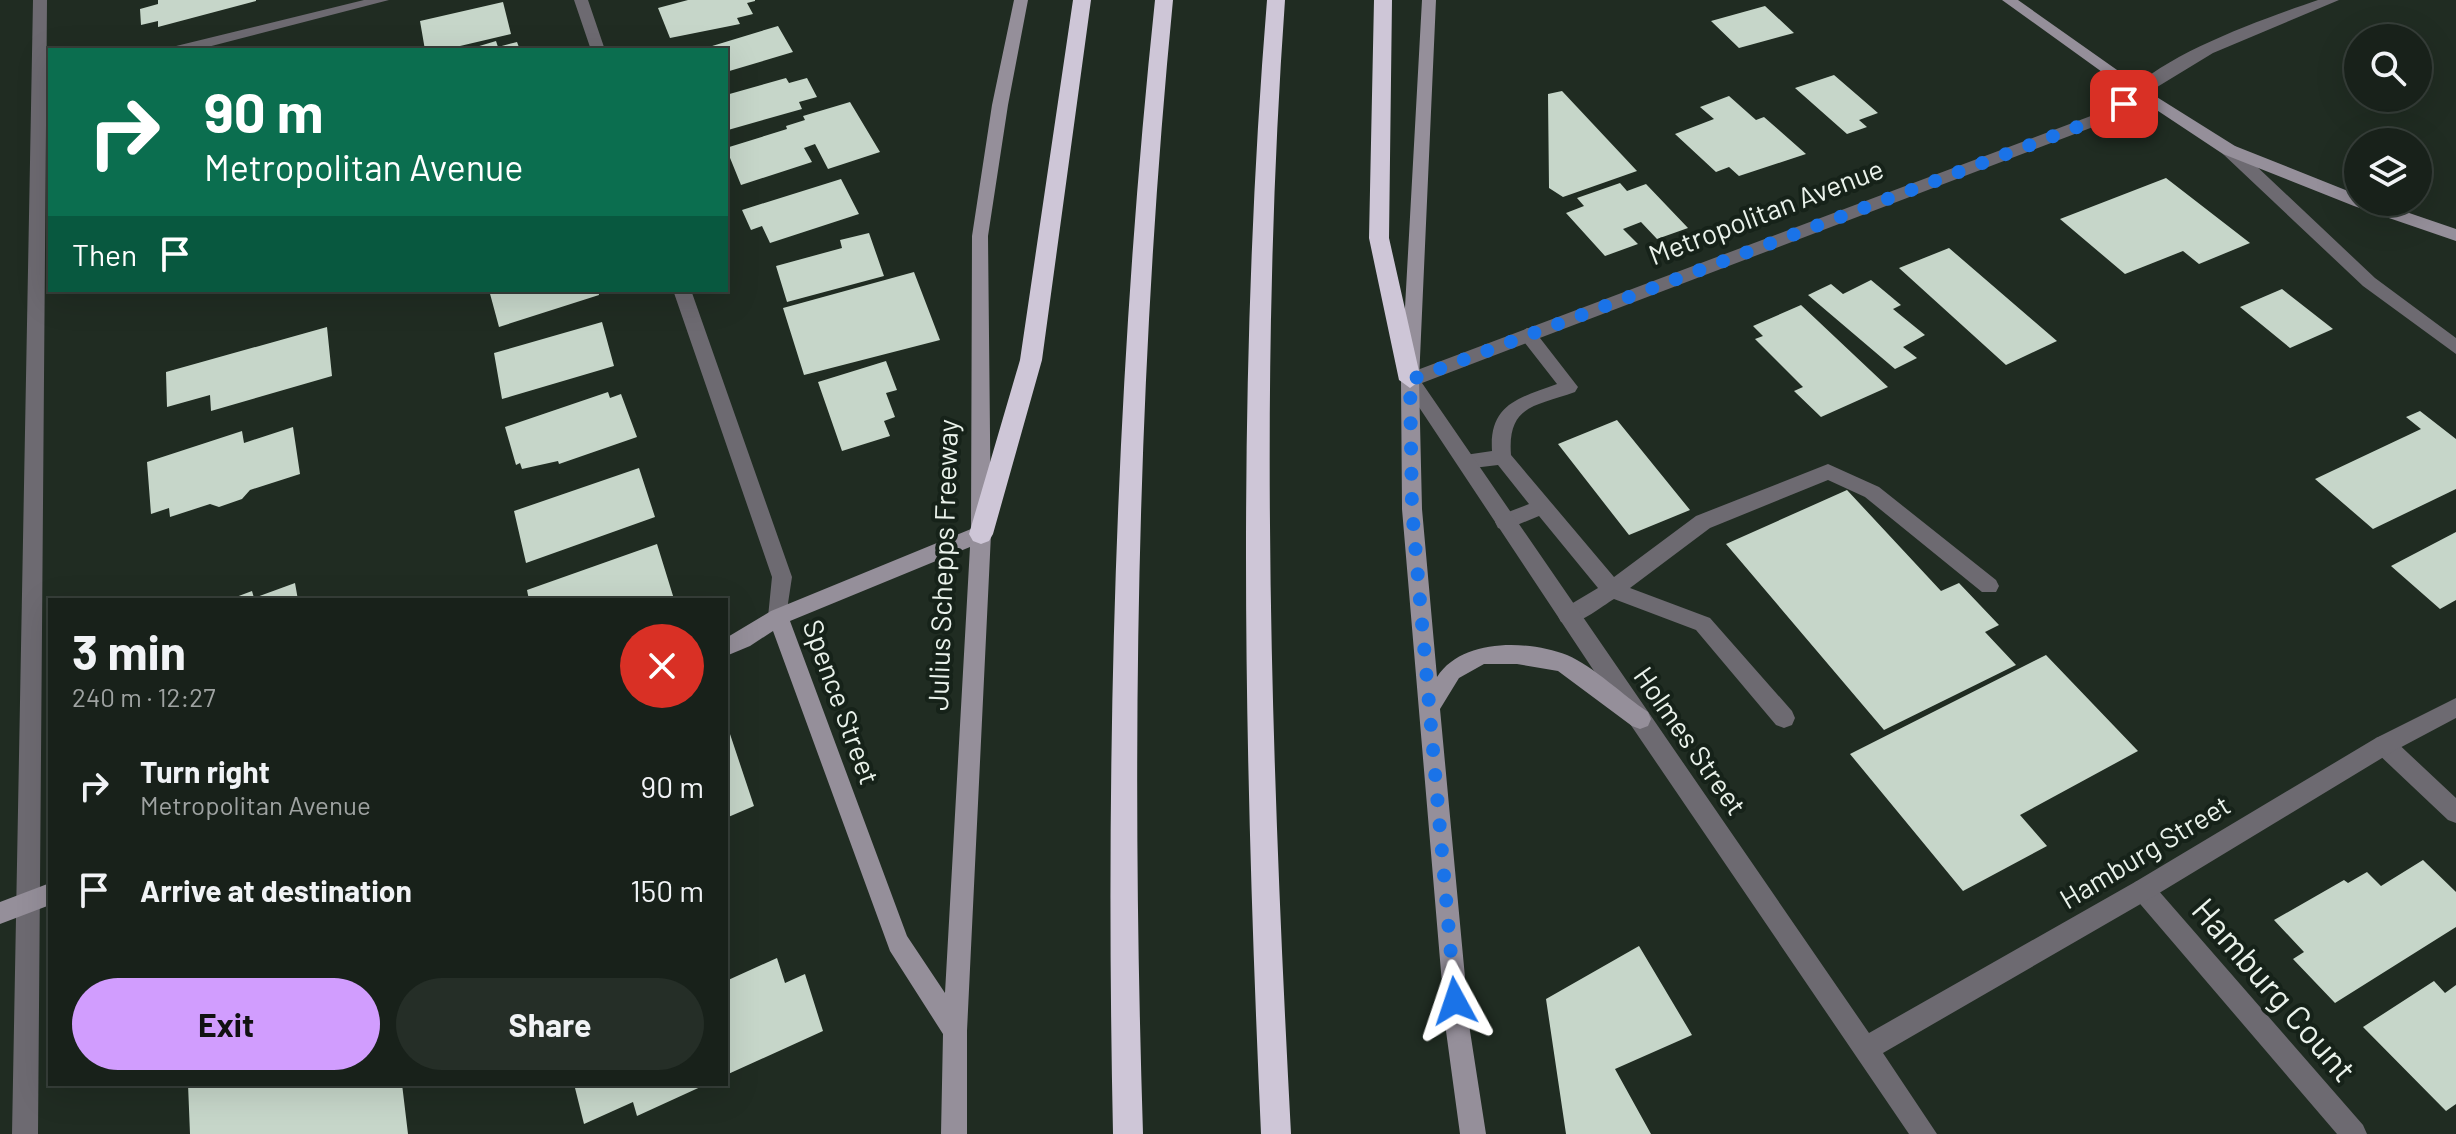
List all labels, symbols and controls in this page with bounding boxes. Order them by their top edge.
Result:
map controls [2344,24,2432,216]
button: search [2344,24,2432,112]
pin [2090,70,2158,138]
text: 90 m [204,77,324,144]
icon: right [72,80,176,184]
icon: arrive [2102,82,2146,126]
button: layers [2344,128,2432,216]
text: Metropolitan Avenue [204,145,524,188]
street label: Metropolitan Avenue [1644,151,1888,271]
icon: arrive [153,232,197,276]
text: Then [72,236,137,272]
street label: Julius Schepps Freeway [920,419,964,711]
street label: Spence Street [796,615,887,789]
text: 3 min [72,622,186,680]
button: close [620,624,704,708]
street label: Holmes Street [1627,660,1754,821]
text: 240 m · 12:27 [72,681,216,712]
text: Turn right [140,753,270,789]
icon: right [72,764,116,808]
text: 90 m [641,768,704,804]
street label: Hamburg Street [2053,787,2236,915]
text: Metropolitan Avenue [140,789,371,820]
icon: arrive [72,868,116,912]
text: Arrive at destination [140,872,412,908]
text: 150 m [630,872,704,908]
street label: Hamburg Count [2184,889,2366,1089]
position arrow [1413,959,1497,1043]
button: Exit [72,978,380,1070]
button: Share [396,978,704,1070]

